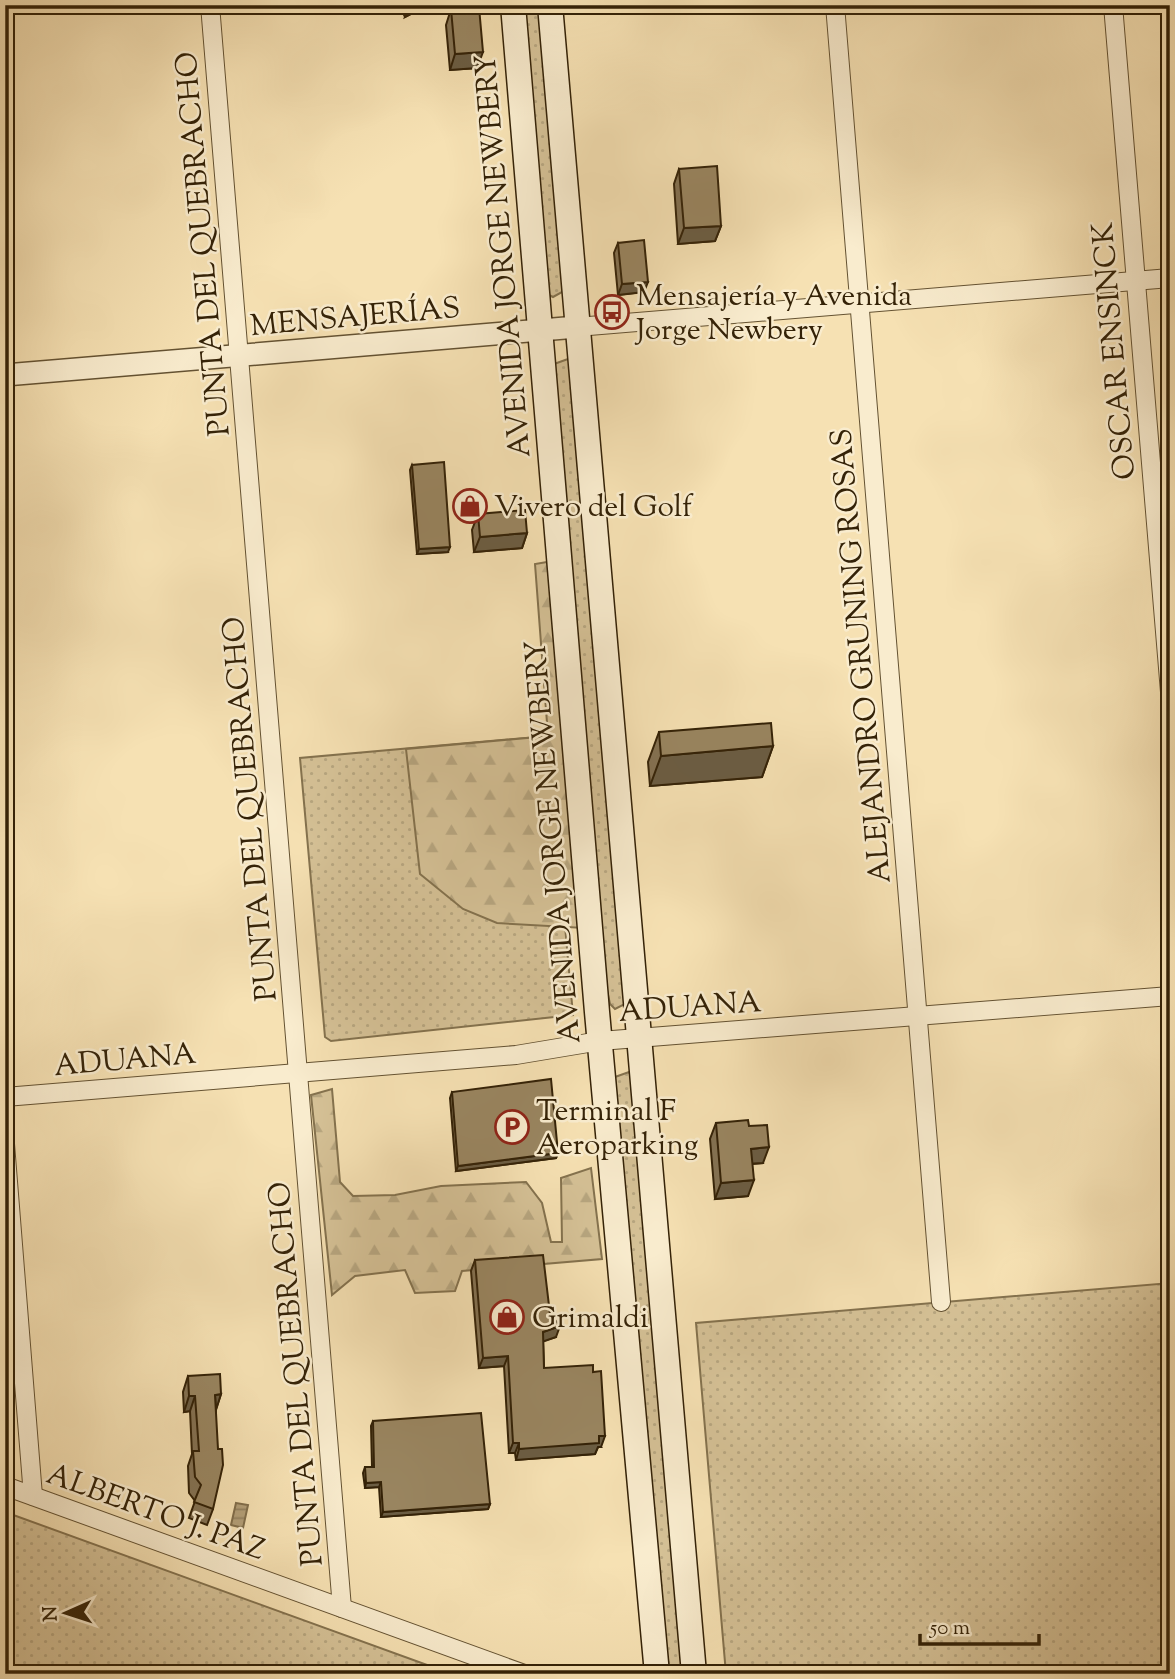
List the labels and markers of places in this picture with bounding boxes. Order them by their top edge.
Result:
place label: Mensajería y Avenida Jorge Newbery [634,276,912,353]
bus stop icon: Mensajería y Avenida Jorge Newbery [593,293,631,331]
shop icon: Vivero del Golf [451,487,489,525]
place label: Vivero del Golf [494,487,694,530]
place label: Terminal F Aeroparking [536,1091,698,1168]
parking icon: Terminal F Aeroparking [493,1108,531,1146]
shop icon: Grimaldi [488,1298,526,1336]
place label: Grimaldi [532,1298,649,1341]

